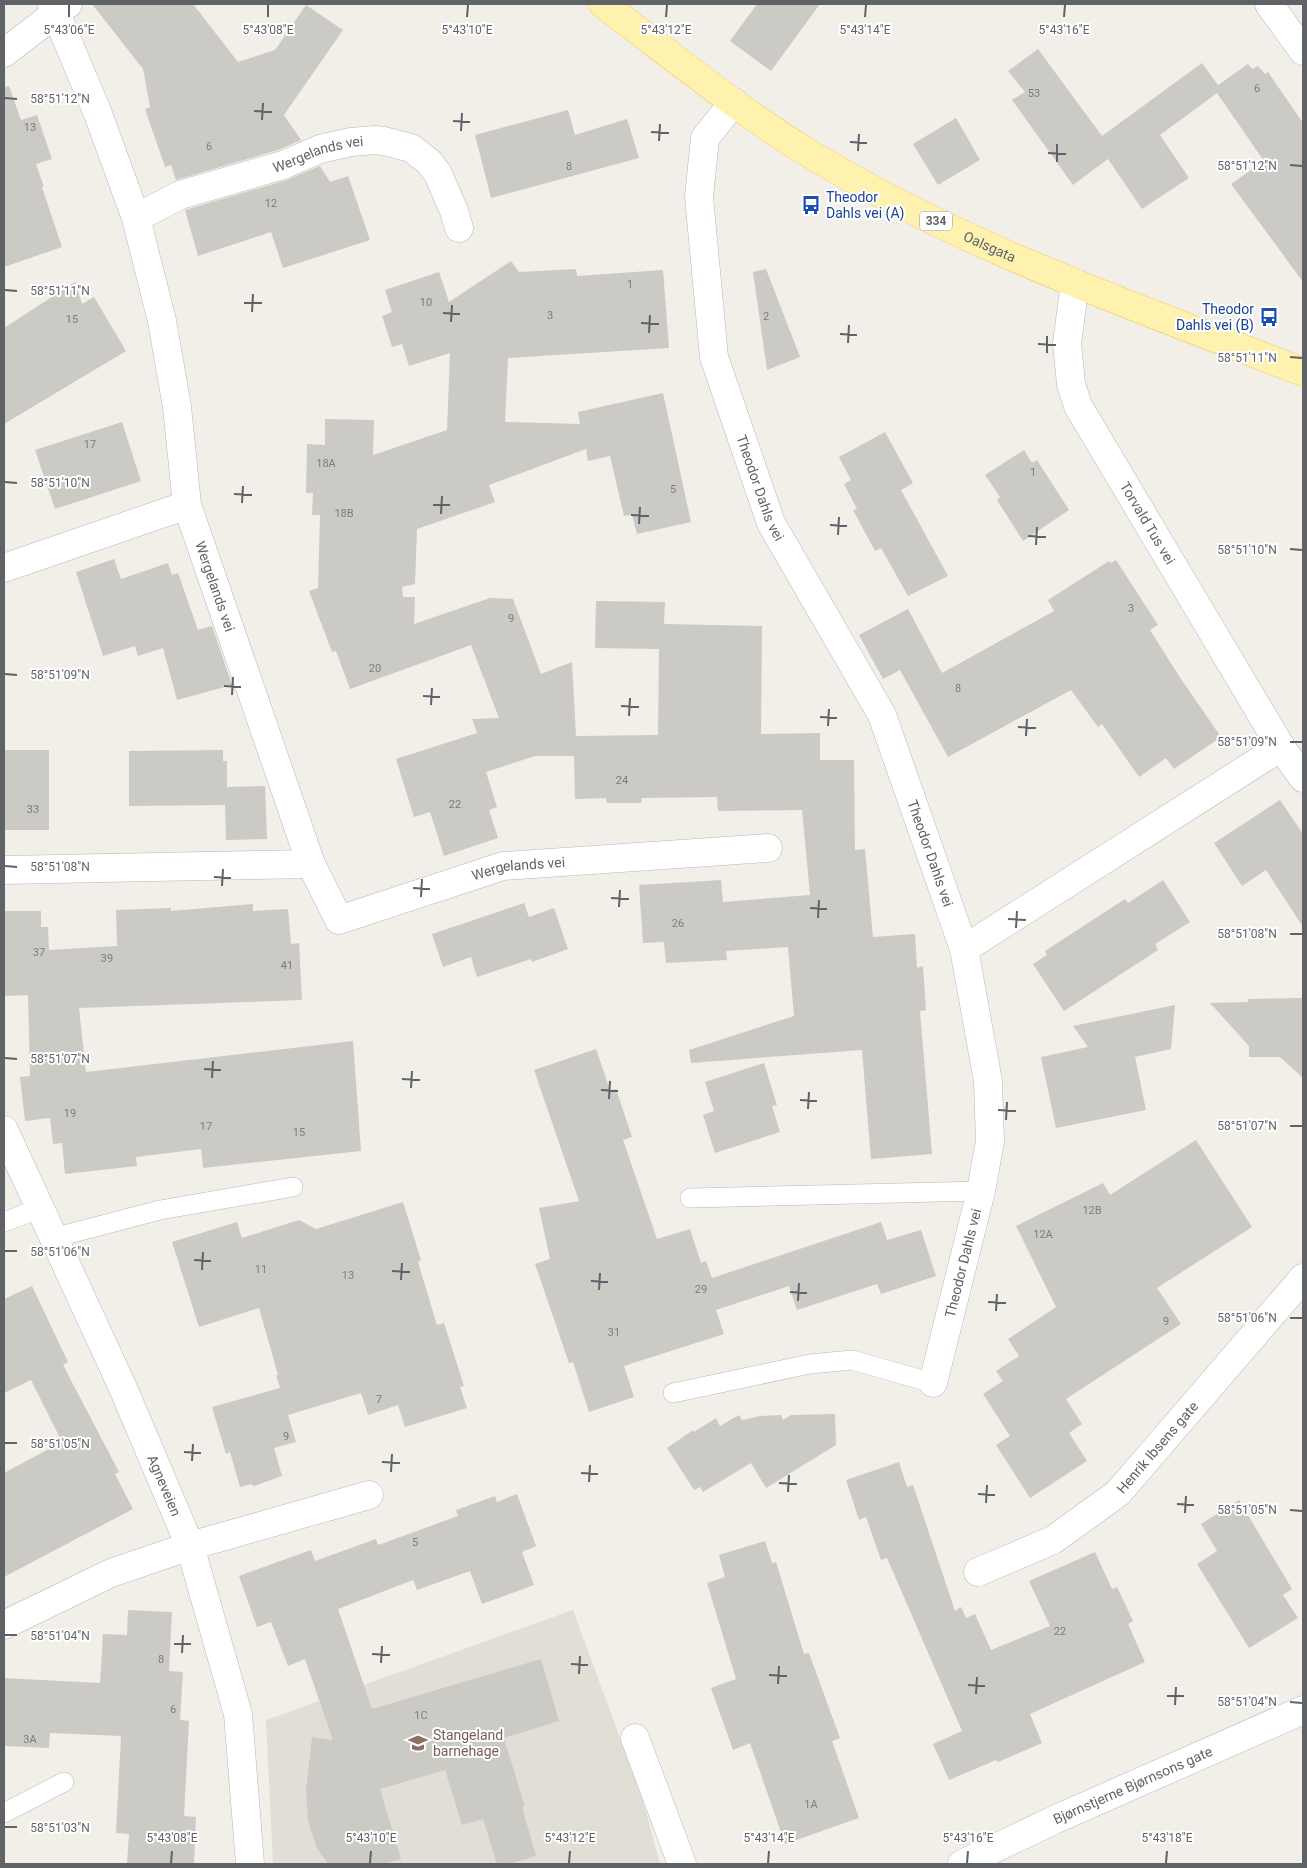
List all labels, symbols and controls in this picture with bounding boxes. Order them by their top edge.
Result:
text: 5°43'06"E [44,23,95,37]
text: 5°43'08"E [243,23,294,37]
text: 5°43'10"E [442,23,493,37]
text: 5°43'12"E [641,23,692,37]
text: 5°43'14"E [840,23,891,37]
text: 5°43'16"E [1039,23,1090,37]
house number: 6 [1254,82,1260,95]
house number: 53 [1028,87,1040,100]
text: 58°51'12"N [30,92,90,106]
house number: 13 [24,121,36,134]
street label: Wergelands vei [271,133,364,176]
house number: 6 [206,140,212,153]
text: 58°51'12"N [1217,159,1277,173]
house number: 8 [566,160,572,173]
place label: Theodor Dahls vei (A) [826,189,904,222]
bus stop icon: Theodor Dahls vei (A) [800,194,822,216]
house number: 12 [265,197,277,210]
road number: 334 [920,212,952,230]
street label: Oalsgata [961,228,1018,265]
house number: 1 [627,278,633,291]
text: 58°51'11"N [30,284,90,298]
house number: 10 [420,296,432,309]
place label: Theodor Dahls vei (B) [1176,301,1254,334]
bus stop icon: Theodor Dahls vei (B) [1258,306,1280,328]
house number: 3 [547,309,553,322]
house number: 2 [763,310,769,323]
house number: 15 [66,313,78,326]
text: 58°51'11"N [1217,351,1277,365]
street label: Theodor Dahls vei [733,433,788,544]
house number: 17 [84,438,96,451]
house number: 18A [316,457,337,470]
house number: 1 [1030,466,1036,479]
text: 58°51'10"N [30,476,90,490]
street label: Torvald Tus vei [1117,479,1178,567]
house number: 5 [670,483,676,496]
house number: 18B [334,507,354,520]
street label: Wergelands vei [192,539,238,634]
text: 58°51'10"N [1217,543,1277,557]
house number: 3 [1128,602,1134,615]
house number: 9 [508,612,514,625]
house number: 20 [369,662,381,675]
text: 58°51'09"N [30,668,90,682]
house number: 8 [955,682,961,695]
text: 58°51'09"N [1217,735,1277,749]
house number: 24 [616,774,628,787]
house number: 22 [449,798,461,811]
street label: Theodor Dahls vei [904,798,956,909]
house number: 33 [27,803,39,816]
street label: Wergelands vei [470,854,566,884]
text: 58°51'08"N [30,860,90,874]
house number: 26 [672,917,684,930]
text: 58°51'08"N [1217,927,1277,941]
house number: 37 [33,946,45,959]
house number: 39 [101,952,113,965]
house number: 41 [281,959,293,972]
text: 58°51'07"N [30,1052,90,1066]
house number: 19 [64,1107,76,1120]
text: 58°51'07"N [1217,1119,1277,1133]
house number: 17 [200,1120,212,1133]
house number: 15 [293,1126,305,1139]
house number: 12B [1082,1204,1102,1217]
street label: Theodor Dahls vei [942,1207,984,1319]
house number: 12A [1033,1228,1054,1241]
text: 58°51'06"N [30,1245,90,1259]
house number: 11 [255,1263,267,1276]
house number: 13 [342,1269,354,1282]
house number: 29 [695,1283,707,1296]
text: 58°51'06"N [1217,1311,1277,1325]
house number: 9 [1163,1315,1169,1328]
house number: 31 [608,1326,620,1339]
house number: 7 [376,1393,382,1406]
street label: Henrik Ibsens gate [1113,1398,1201,1497]
house number: 9 [283,1430,289,1443]
text: 58°51'05"N [30,1437,90,1451]
street label: Agneveien [144,1453,184,1518]
text: 58°51'05"N [1217,1503,1277,1517]
house number: 5 [412,1536,418,1549]
house number: 22 [1054,1625,1066,1638]
text: 58°51'04"N [30,1629,90,1643]
house number: 8 [158,1653,164,1666]
text: 58°51'04"N [1217,1695,1277,1709]
house number: 6 [170,1703,176,1716]
house number: 1C [414,1709,428,1722]
place label: Stangeland barnehage [433,1727,503,1759]
school or university icon: Stangeland barnehage [407,1732,429,1754]
house number: 3A [23,1733,38,1746]
street label: Bjørnstjerne Bjørnsons gate [1051,1743,1215,1827]
house number: 1A [804,1798,819,1811]
text: 58°51'03"N [30,1821,90,1835]
text: 5°43'08"E [147,1831,198,1845]
text: 5°43'10"E [346,1831,397,1845]
text: 5°43'12"E [545,1831,596,1845]
text: 5°43'14"E [744,1831,795,1845]
text: 5°43'16"E [943,1831,994,1845]
text: 5°43'18"E [1142,1831,1193,1845]

